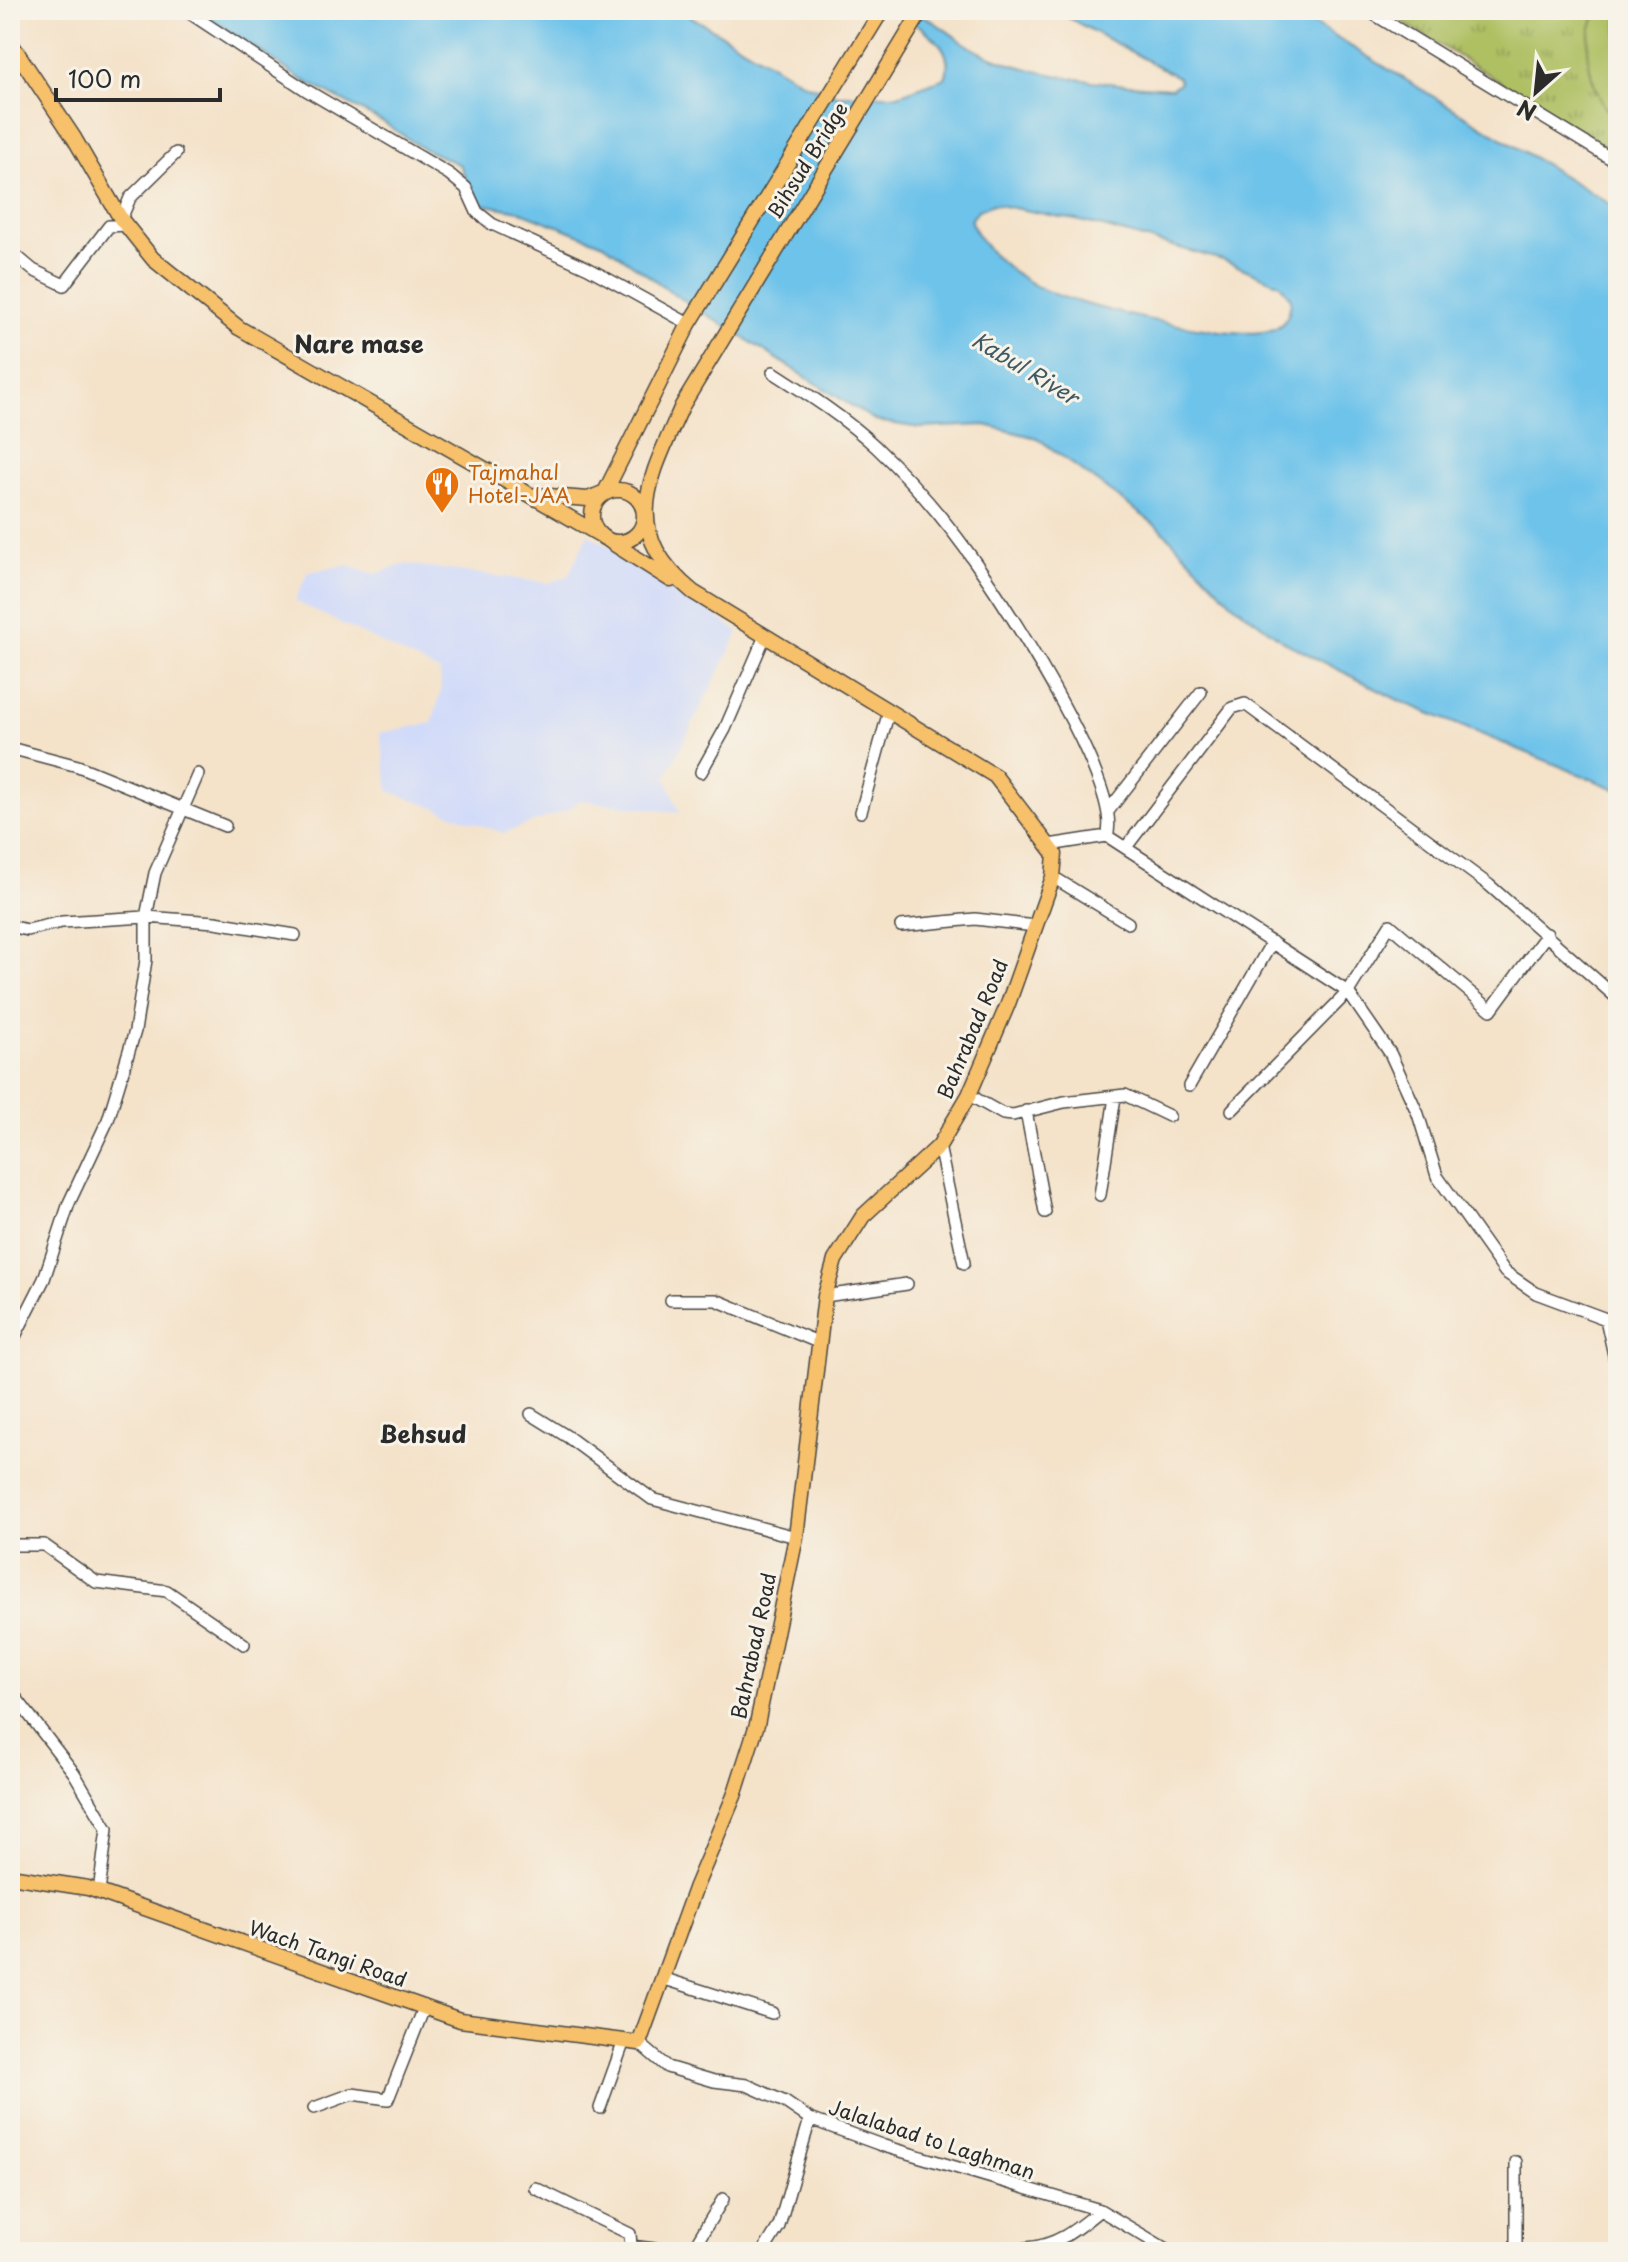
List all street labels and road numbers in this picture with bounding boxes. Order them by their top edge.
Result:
street label: Bihsud Bridge [759,96,855,224]
street label: Bahrabad Road [929,955,1015,1103]
street label: Bahrabad Road [723,1570,783,1722]
street label: Wach Tangi Road [245,1912,411,1994]
street label: Jalalabad to Laghman [825,2091,1039,2187]

